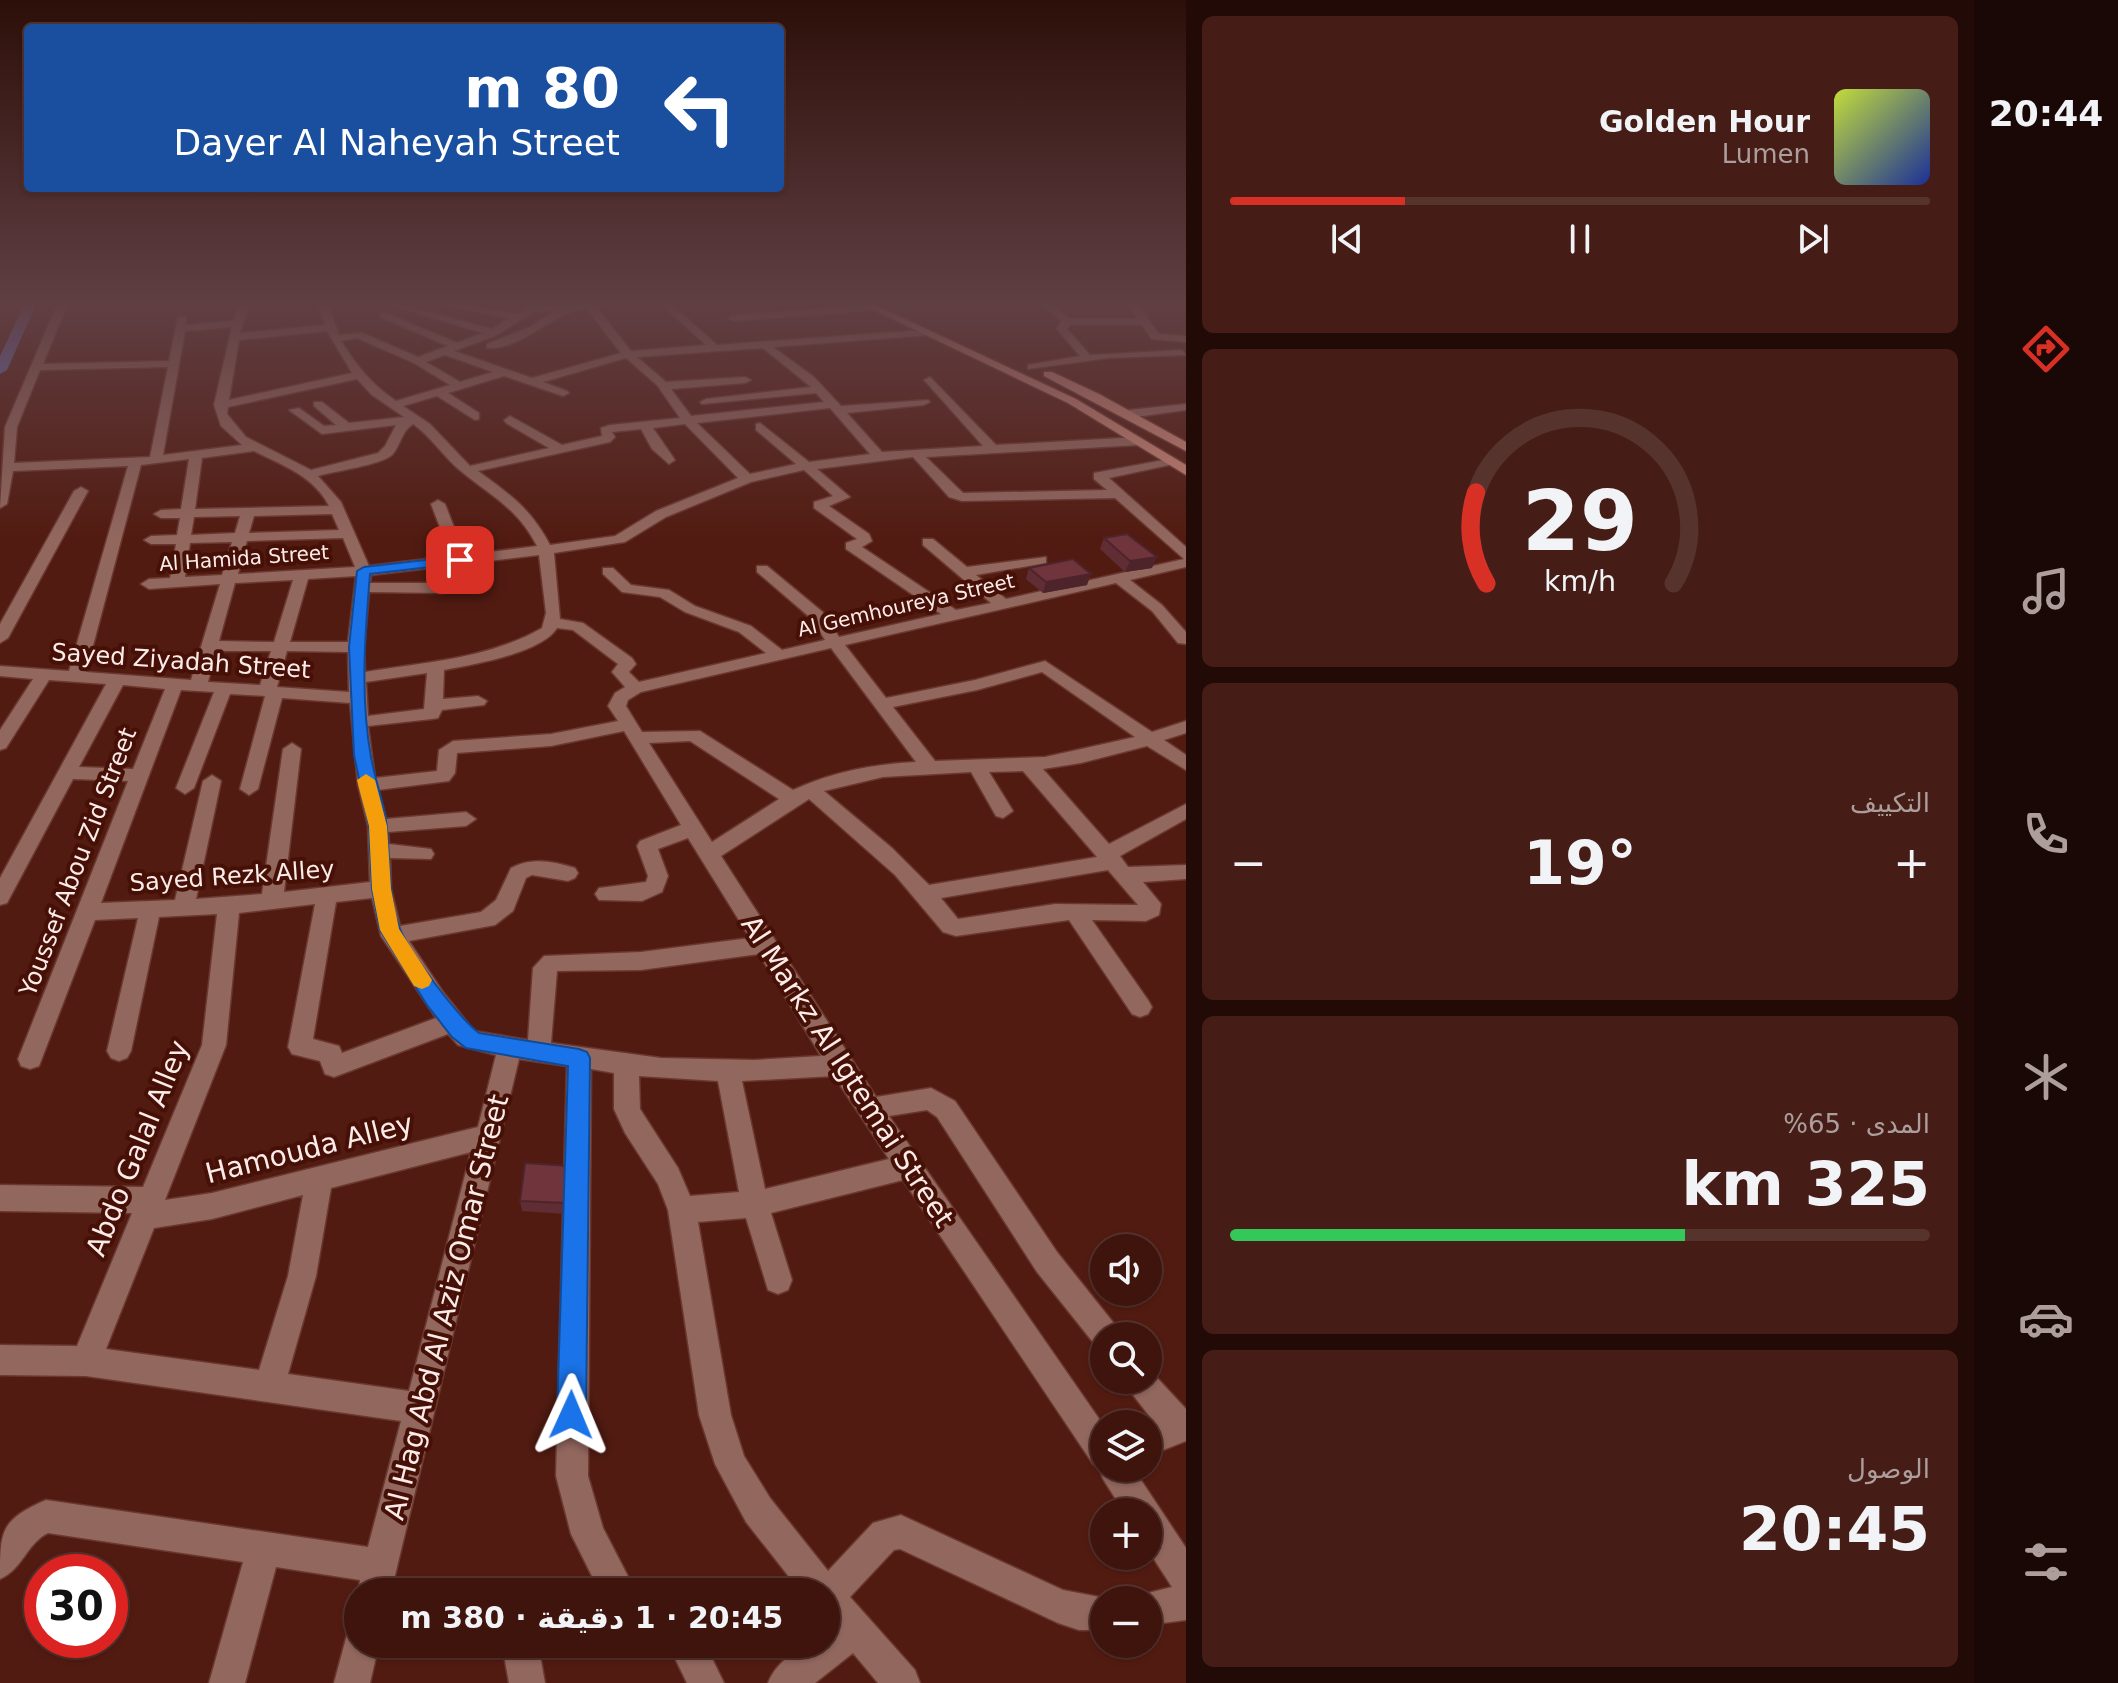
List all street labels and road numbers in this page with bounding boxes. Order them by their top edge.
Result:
street label: Al Hamida Street [158,540,330,576]
street label: Al Gemhoureya Street [795,568,1017,642]
street label: Sayed Ziyadah Street [51,638,311,684]
street label: Youssef Abou Zid Street [13,724,142,1001]
street label: Sayed Rezk Alley [129,855,335,897]
street label: Al Markz Al Igtemai Street [734,909,961,1233]
street label: Abdo Galal Alley [79,1036,196,1261]
street label: Al Hag Abd Al Aziz Omar Street [378,1091,515,1523]
street label: Hamouda Alley [202,1107,416,1190]

